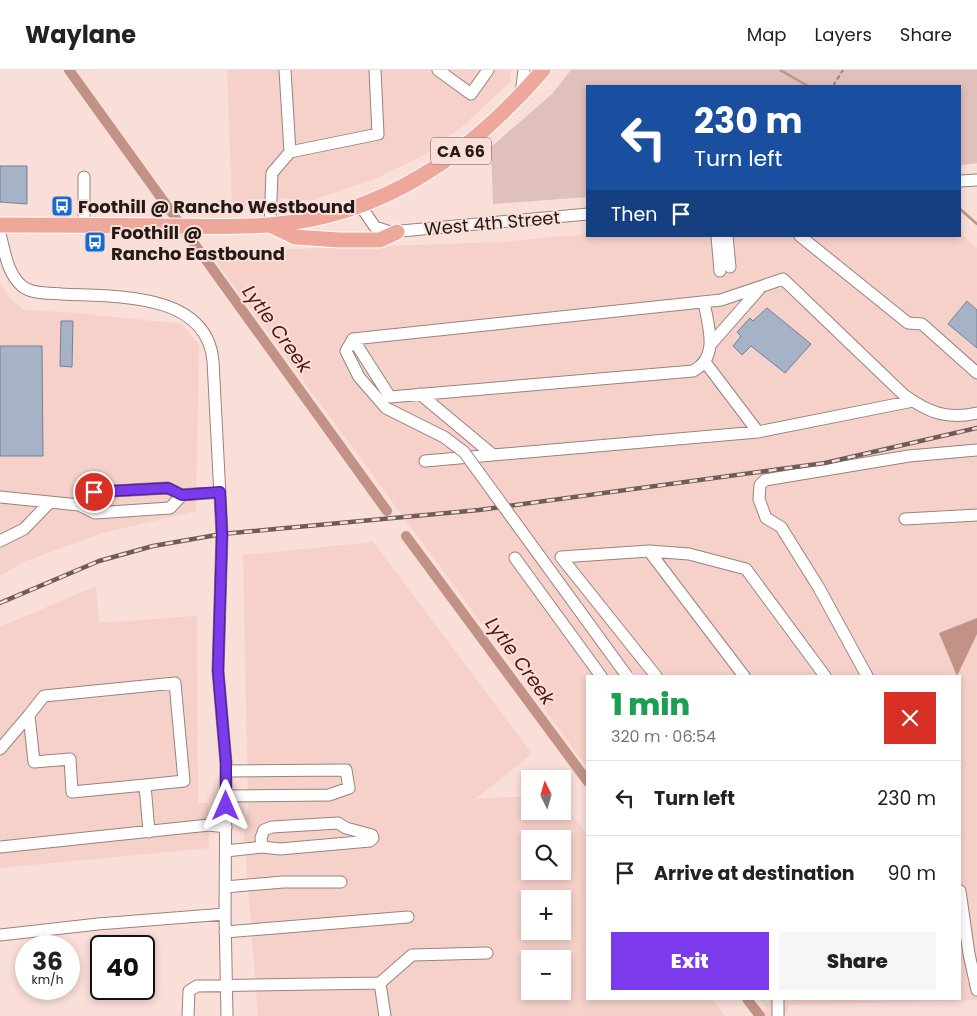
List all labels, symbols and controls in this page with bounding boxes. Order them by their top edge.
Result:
text: Waylane [25,18,136,51]
text: Map [747,22,787,47]
text: Layers [815,22,872,47]
text: Share [900,22,952,47]
text: 230 m [694,96,802,145]
icon: left [611,105,676,170]
road number: CA 66 [431,138,491,164]
text: Turn left [694,143,782,174]
bus stop icon: Foothill @ Rancho Westbound [50,194,74,218]
place label: Foothill @ Rancho Westbound [78,194,355,219]
icon: arrive [667,200,695,228]
text: Then [611,201,657,228]
street label: West 4th Street [423,205,561,241]
place label: Foothill @ Rancho Eastbound [111,220,285,266]
bus stop icon: Foothill @ Rancho Eastbound [83,230,107,254]
water label: Lytle Creek [236,279,319,380]
pin [73,471,115,513]
icon: arrive [80,478,108,506]
water label: Lytle Creek [479,611,562,712]
text: 1 min [611,683,690,726]
button: close [884,692,936,744]
text: 320 m · 06:54 [611,725,716,748]
north arrow [521,770,571,820]
map controls [521,770,571,1000]
position arrow [199,779,251,831]
icon: left [611,784,639,812]
text: Turn left [654,785,735,812]
text: 230 m [877,785,936,812]
button: search [521,830,571,880]
icon: arrive [611,859,639,887]
text: Arrive at destination [654,860,855,887]
text: 90 m [887,860,936,887]
button: + [521,890,571,940]
button: Exit [611,932,769,990]
button: Share [779,932,936,990]
speed limit sign: 40 [90,935,155,1000]
text: 36 [32,944,63,979]
button: − [521,950,571,1000]
text: km/h [32,971,63,988]

